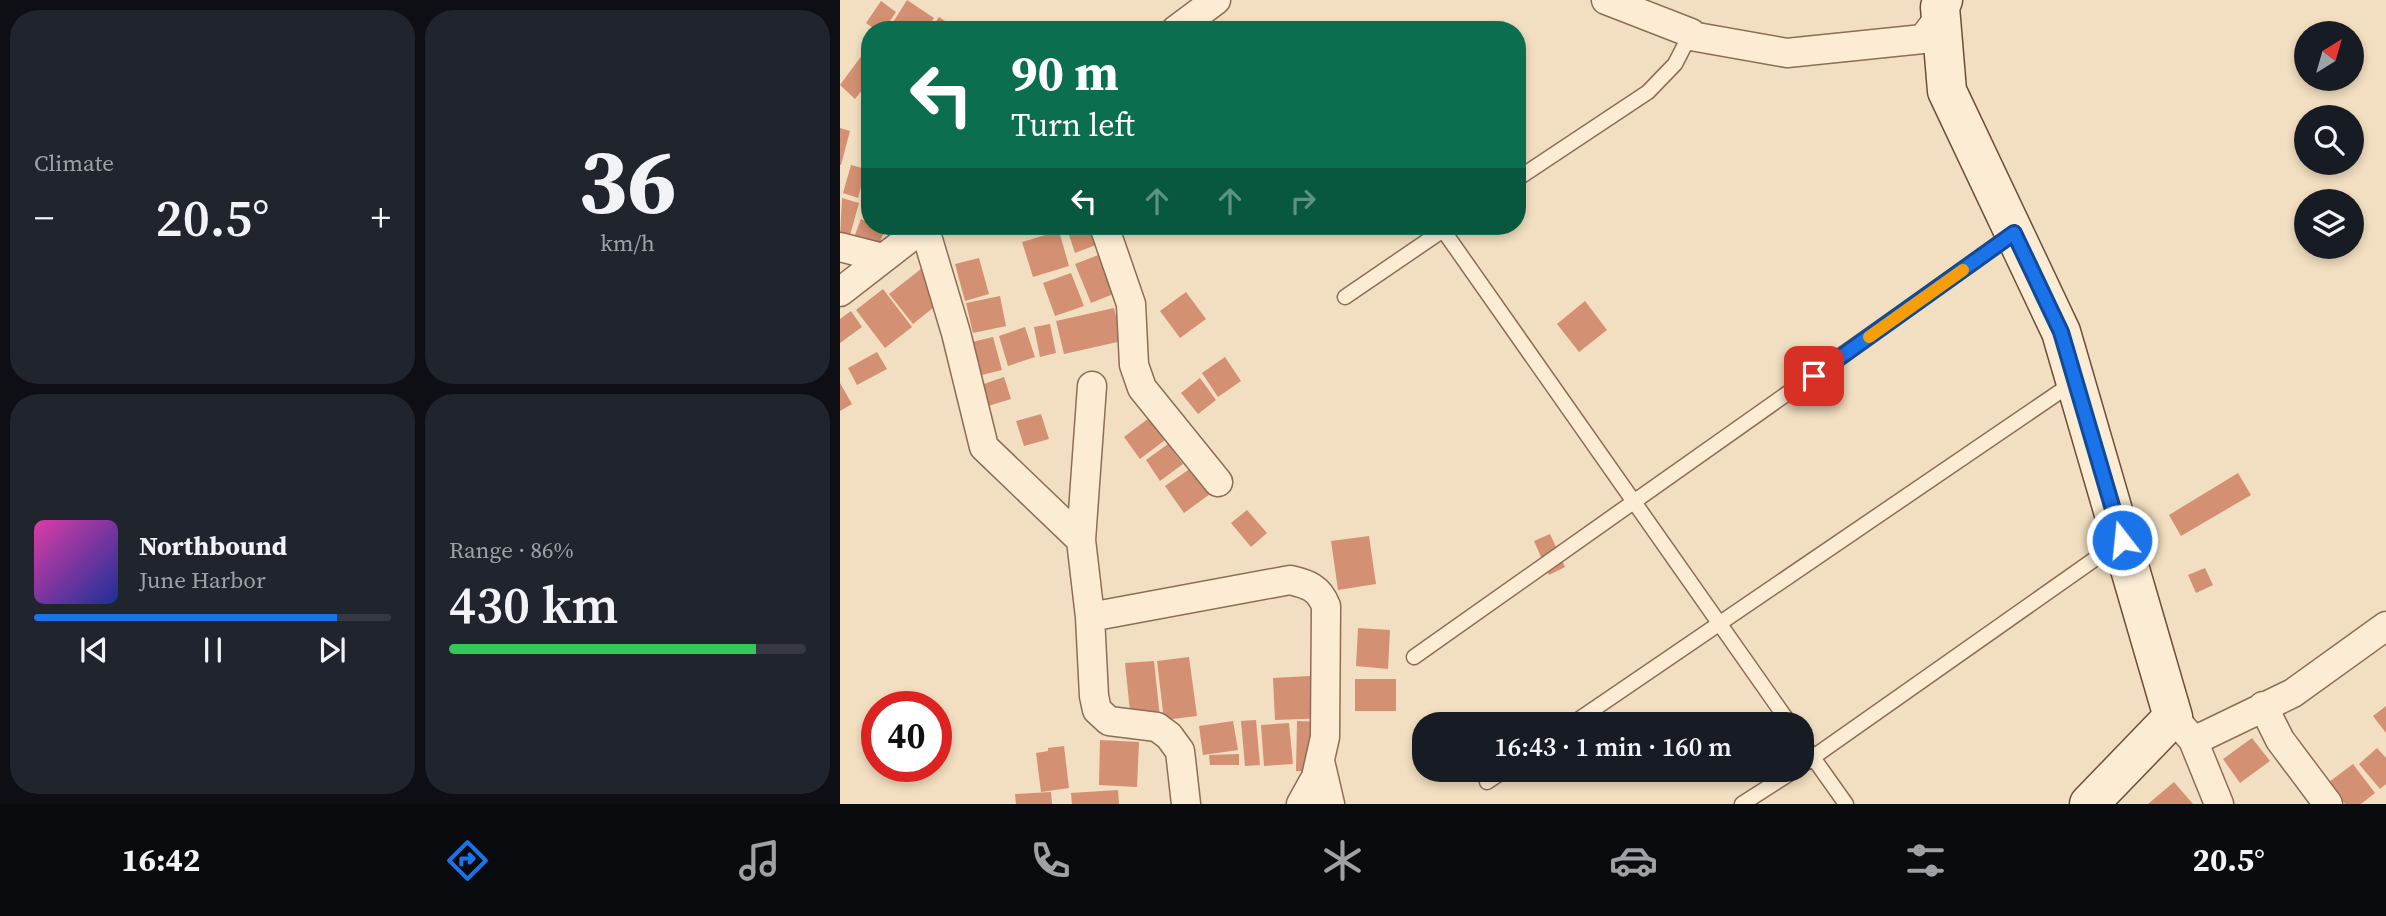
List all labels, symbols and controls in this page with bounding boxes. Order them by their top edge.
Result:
north arrow [2294,21,2364,91]
map controls [2294,21,2364,259]
text: 90 m [1011,39,1119,106]
icon: left [896,49,987,140]
text: Turn left [1011,103,1135,147]
button: search [2294,105,2364,175]
text: 36 [578,119,677,243]
text: Climate [34,147,114,179]
text: 20.5° [156,182,269,253]
icon: left [1065,182,1103,220]
icon: ahead [1138,182,1176,220]
icon: ahead [1211,182,1249,220]
icon: right [1284,182,1322,220]
button: layers [2294,189,2364,259]
text: − [34,192,54,244]
text: + [371,192,391,244]
text: km/h [600,227,655,259]
pin [1784,346,1844,406]
icon: arrive [1795,357,1833,395]
position arrow [2085,503,2159,577]
text: Northbound [139,528,287,564]
text: Range · 86% [449,534,574,566]
text: June Harbor [139,564,266,596]
text: 430 km [449,569,618,640]
icon: previous [75,631,113,669]
icon: pause [194,631,232,669]
icon: next [313,631,351,669]
speed limit sign: 40 [861,691,952,782]
text: 16:43 · 1 min · 160 m [1494,729,1732,765]
icon: directions [443,836,492,885]
icon: music [735,836,784,885]
icon: phone [1026,836,1075,885]
icon: climate [1318,836,1367,885]
icon: car [1609,836,1658,885]
icon: filters [1901,836,1950,885]
text: 16:42 [121,838,200,882]
text: 20.5° [2193,838,2265,882]

